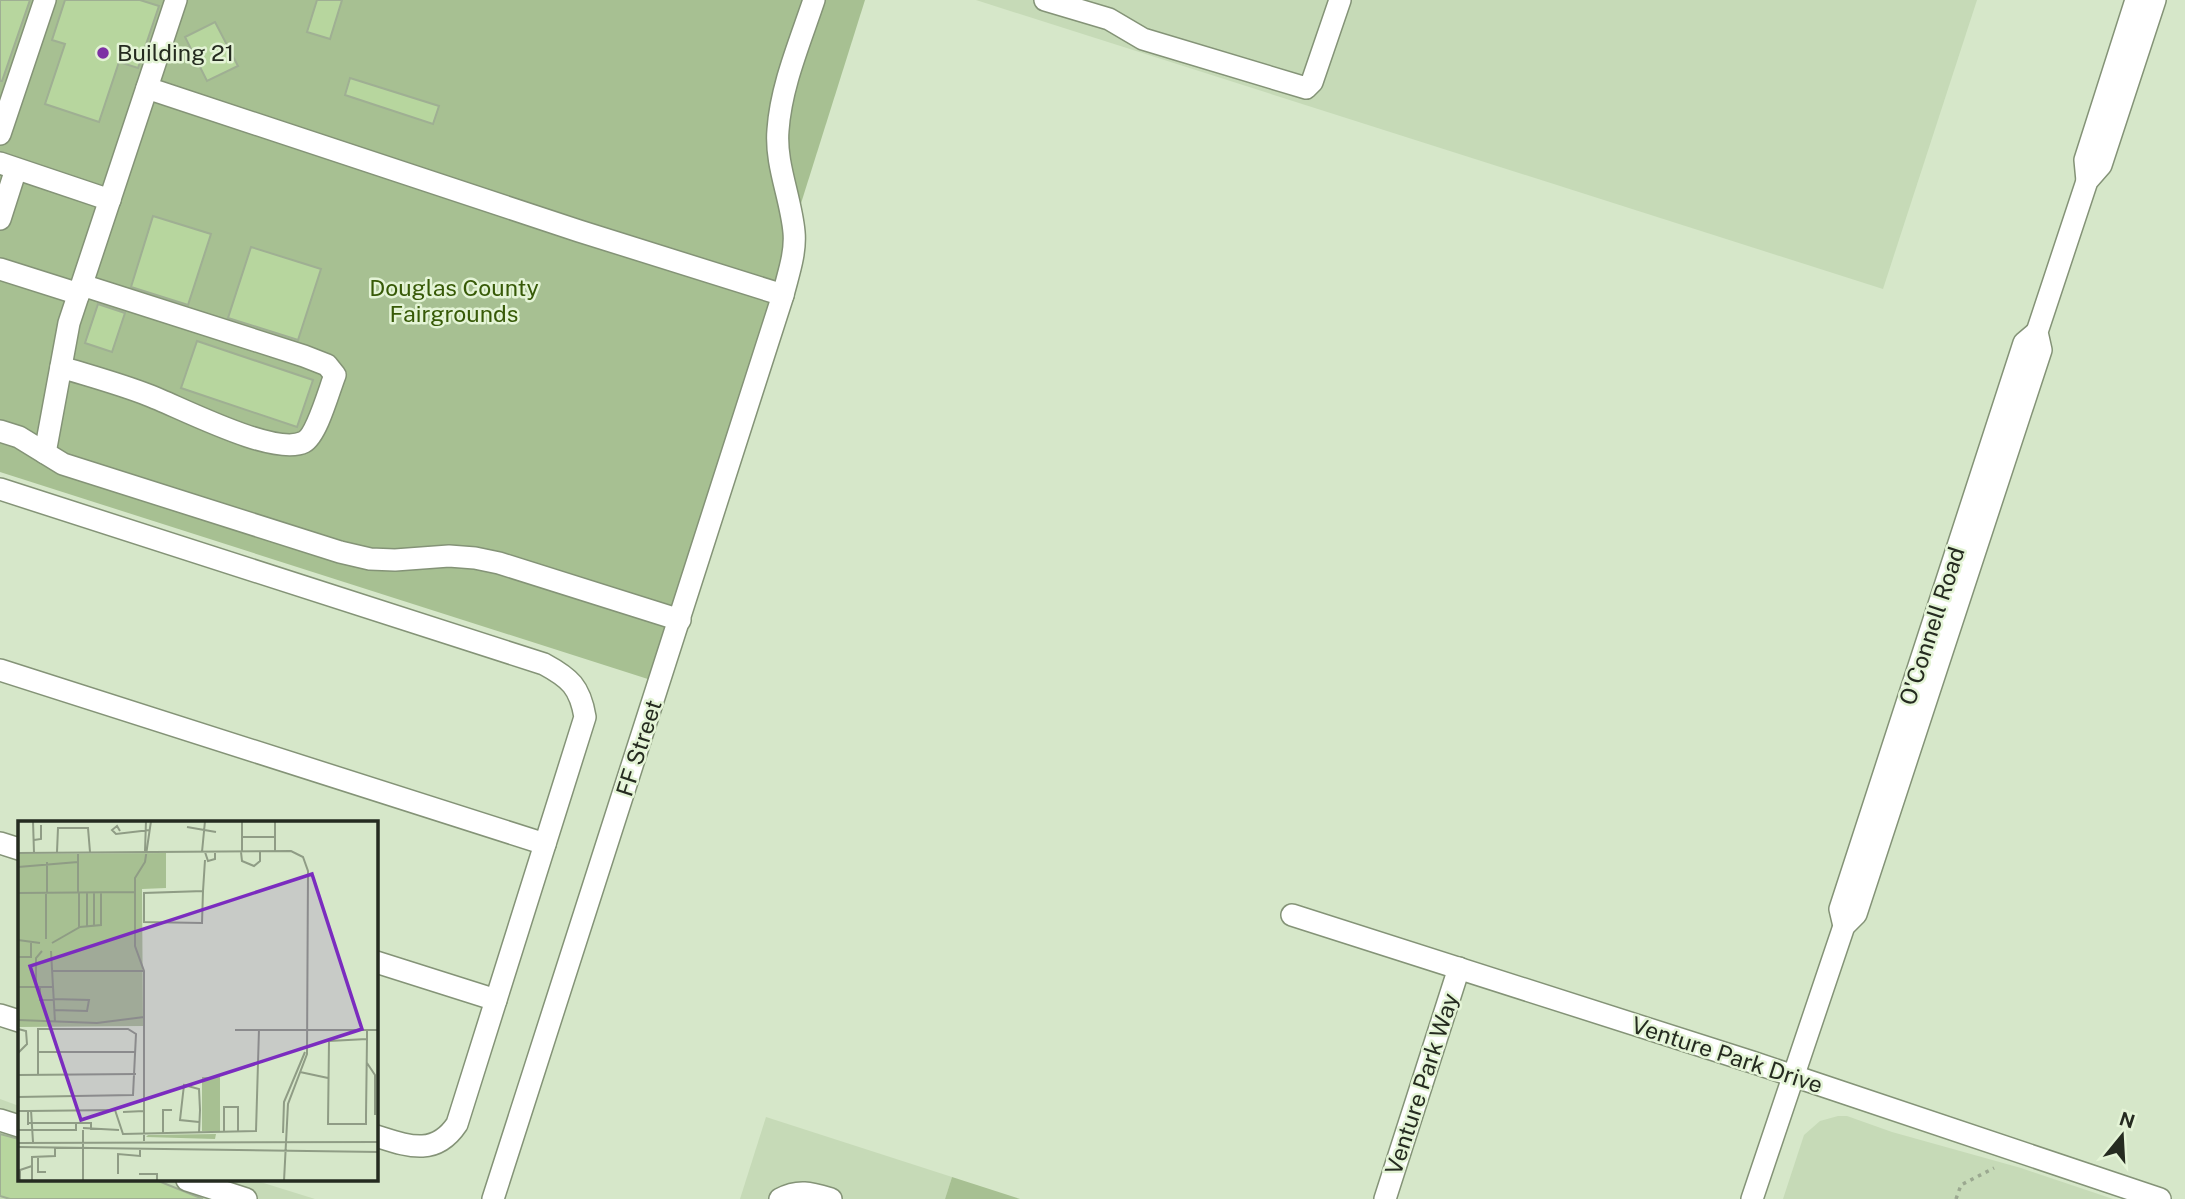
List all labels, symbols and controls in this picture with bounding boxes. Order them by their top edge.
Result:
place label: Building 21 [117,39,234,66]
marker: Building 21 [95,45,111,61]
park label: Douglas County Fairgrounds [369,274,539,327]
street label: O'Connell Road [1893,543,1970,708]
street label: FF Street [610,696,667,800]
inset map [18,821,378,1182]
street label: Venture Park Way [1379,990,1464,1178]
street label: Venture Park Drive [1628,1011,1826,1098]
north arrow [2087,1101,2157,1171]
text: N [2117,1107,2138,1133]

